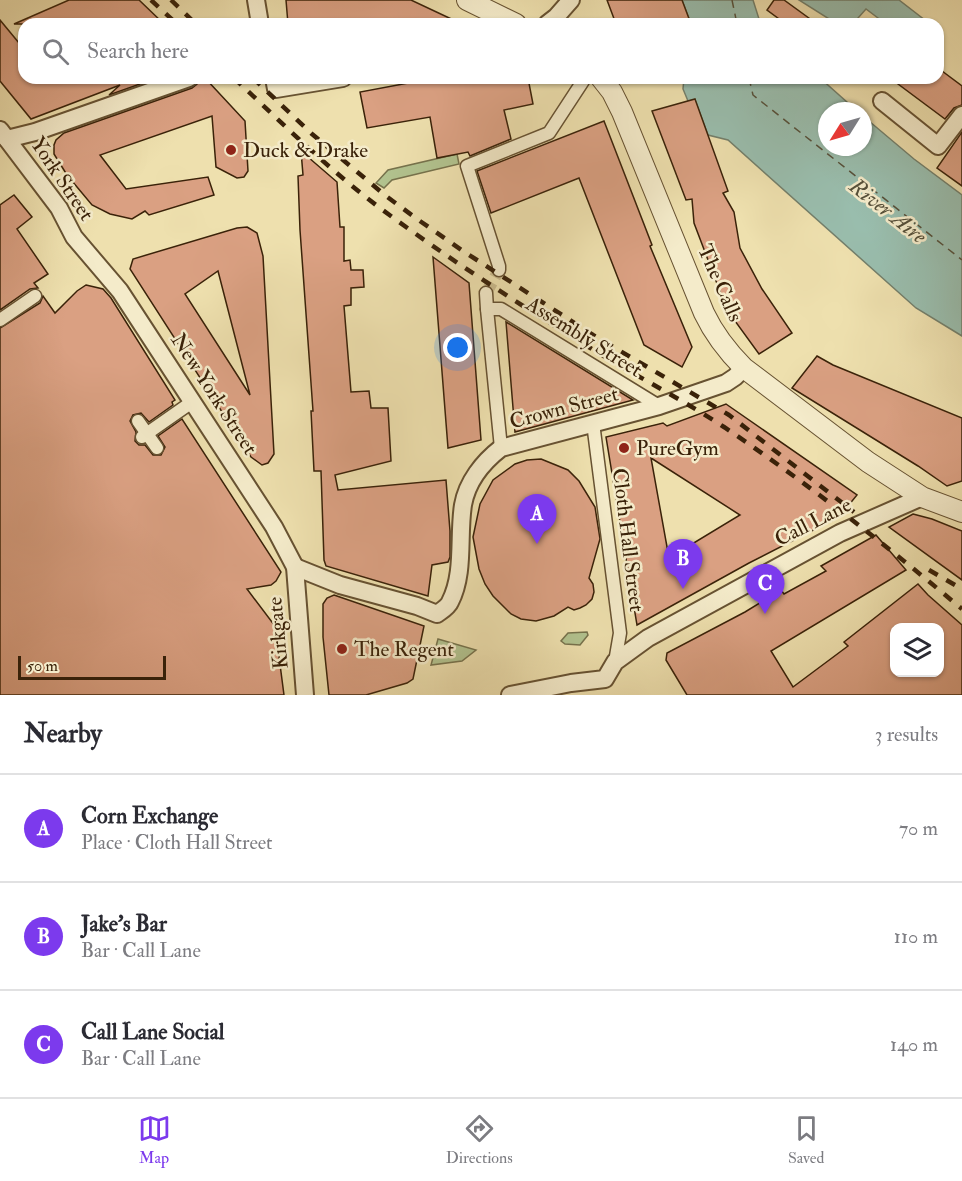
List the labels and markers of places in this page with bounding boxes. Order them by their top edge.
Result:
place label: Duck & Drake [243,137,368,164]
marker: Duck & Drake [224,143,238,157]
place label: PureGym [636,435,719,462]
marker: PureGym [617,441,631,455]
pin: A [518,494,556,544]
pin: B [664,540,702,589]
pin: C [746,564,784,614]
place label: The Regent [354,636,454,663]
marker: The Regent [335,642,349,656]

